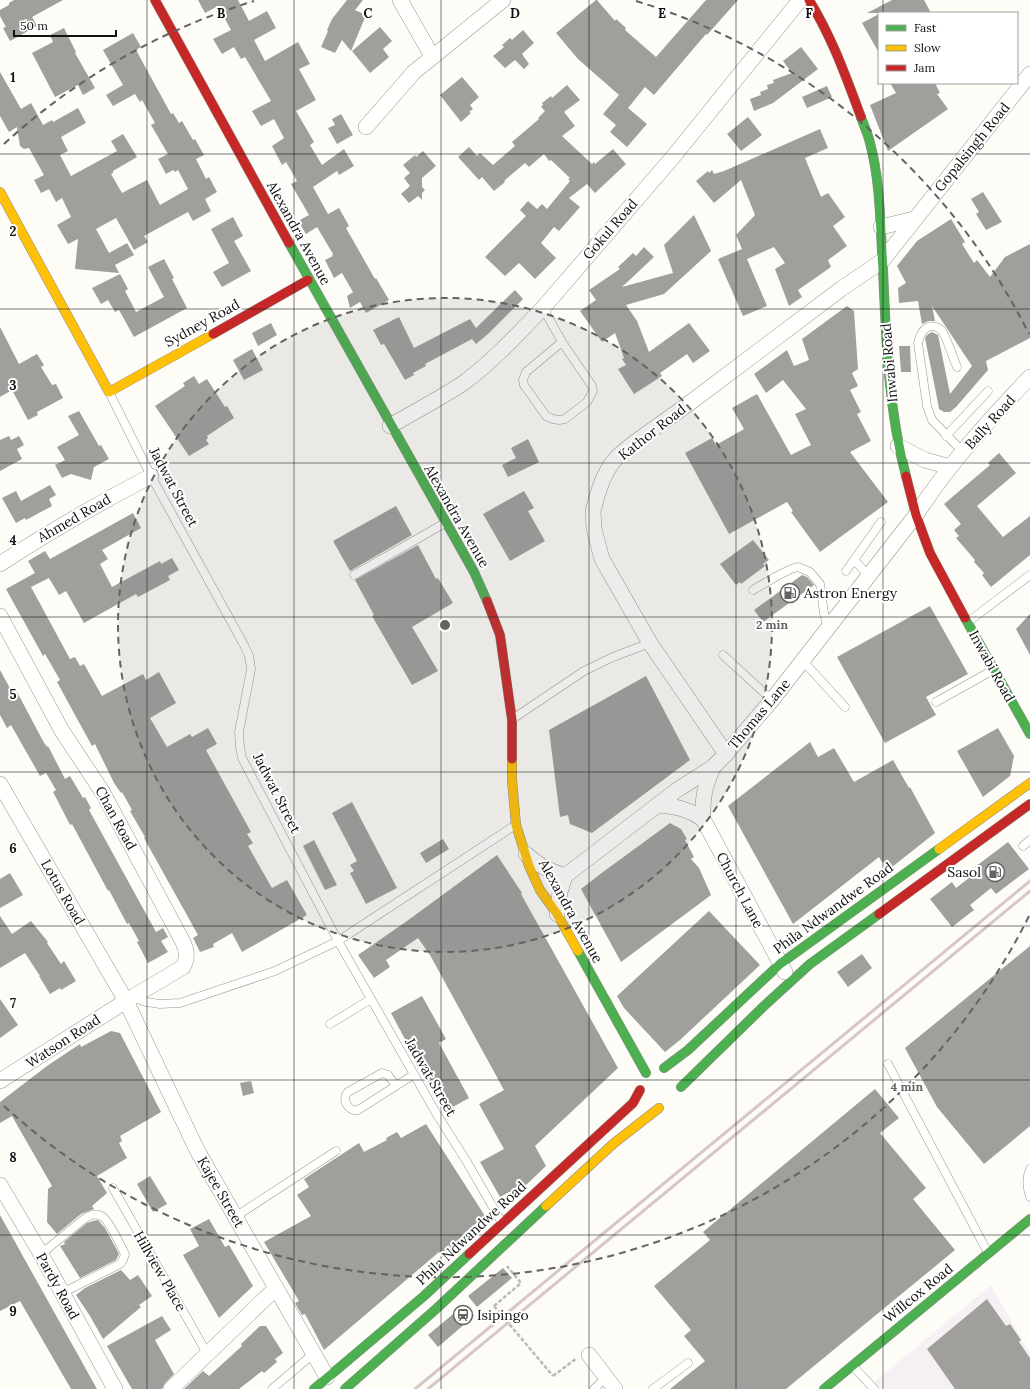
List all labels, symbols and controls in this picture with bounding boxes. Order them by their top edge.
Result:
text: B [217,5,226,22]
text: C [364,5,373,22]
text: D [510,5,520,22]
text: E [658,5,666,22]
text: F [805,5,813,22]
scale bar [14,12,116,38]
legend [878,12,1018,84]
text: 50 m [20,18,48,33]
text: Fast [914,20,937,35]
text: Slow [914,40,941,55]
text: Jam [913,60,935,75]
text: 1 [10,69,16,86]
street label: Gopalsingh Road [930,99,1014,195]
street label: Alexandra Avenue [263,177,335,288]
street label: Gokul Road [579,195,641,263]
text: 2 [10,223,17,240]
street label: Sydney Road [161,295,243,351]
street label: Inwabi Road [877,323,901,403]
text: 3 [9,377,17,394]
street label: Bally Road [961,391,1019,453]
street label: Kathor Road [615,400,689,464]
street label: Jadwat Street [145,443,203,530]
street label: Alexandra Avenue [420,460,494,571]
street label: Ahmed Road [33,490,114,547]
text: 4 [9,532,17,549]
fuel station icon: Astron Energy [779,582,801,604]
place label: Astron Energy [803,584,898,602]
text: 2 min [756,617,788,632]
centre of rings [438,618,452,632]
street label: Inwabi Road [965,627,1019,705]
street label: Thomas Lane [724,675,794,753]
text: 5 [9,686,17,703]
street label: Jadwat Street [249,749,305,837]
street label: Chan Road [91,783,141,853]
text: 6 [9,840,17,857]
street label: Church Lane [712,849,768,932]
street label: Alexandra Avenue [535,855,607,966]
street label: Lotus Road [37,856,89,928]
street label: Phila Ndwandwe Road [769,858,897,958]
fuel station icon: Sasol [984,861,1006,883]
place label: Sasol [947,863,981,881]
text: 7 [10,995,16,1012]
street label: Watson Road [22,1010,104,1072]
street label: Jadwat Street [401,1034,461,1120]
text: 4 min [891,1079,924,1094]
text: 8 [9,1149,17,1166]
street label: Kajee Street [193,1153,249,1231]
street label: Phila Ndwandwe Road [412,1177,530,1289]
street label: Hillview Place [130,1227,191,1315]
street label: Pardy Road [32,1250,84,1322]
street label: Willcox Road [880,1259,956,1327]
text: 9 [9,1303,17,1320]
station icon: Isipingo [452,1304,474,1326]
place label: Isipingo [477,1306,529,1324]

